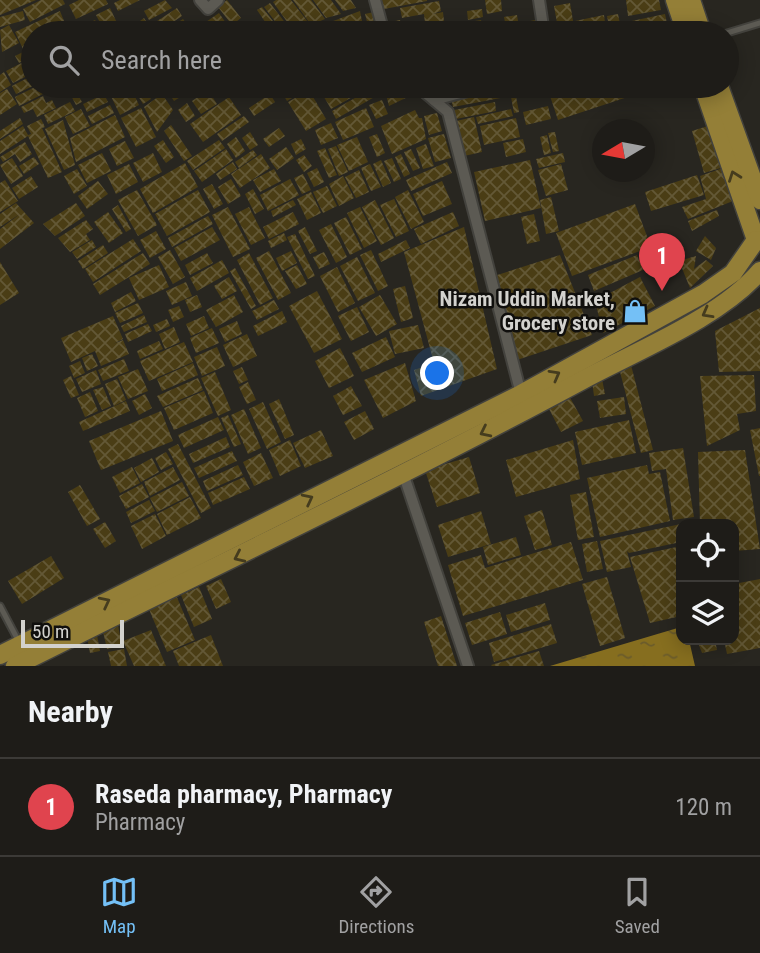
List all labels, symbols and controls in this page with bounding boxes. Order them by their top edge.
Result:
search box [21,21,739,98]
icon: search [45,41,83,79]
text: Search here [101,45,222,75]
north arrow [592,119,655,182]
one-way arrow [728,171,742,183]
pin: 1 [639,233,685,291]
place label: Nizam Uddin Market, Grocery store [440,287,615,335]
shop icon: Nizam Uddin Market, Grocery store [621,297,649,325]
one-way arrow [702,305,714,318]
your location [420,356,454,390]
one-way arrow [547,370,560,383]
one-way arrow [480,424,492,438]
one-way arrow [301,494,313,508]
map controls [676,519,739,645]
button: locate [676,519,739,582]
one-way arrow [233,549,246,563]
button: layers [676,582,739,645]
one-way arrow [97,596,110,610]
scale bar [21,617,124,649]
text: 50 m [32,620,69,643]
text: Nearby [28,694,113,729]
text: Raseda pharmacy, Pharmacy [95,779,392,809]
text: 1 [45,794,57,821]
text: 120 m [675,794,732,821]
text: Pharmacy [95,809,185,836]
tab: Map [100,873,138,938]
tab: Directions [338,873,414,938]
tab: Saved [615,873,660,938]

